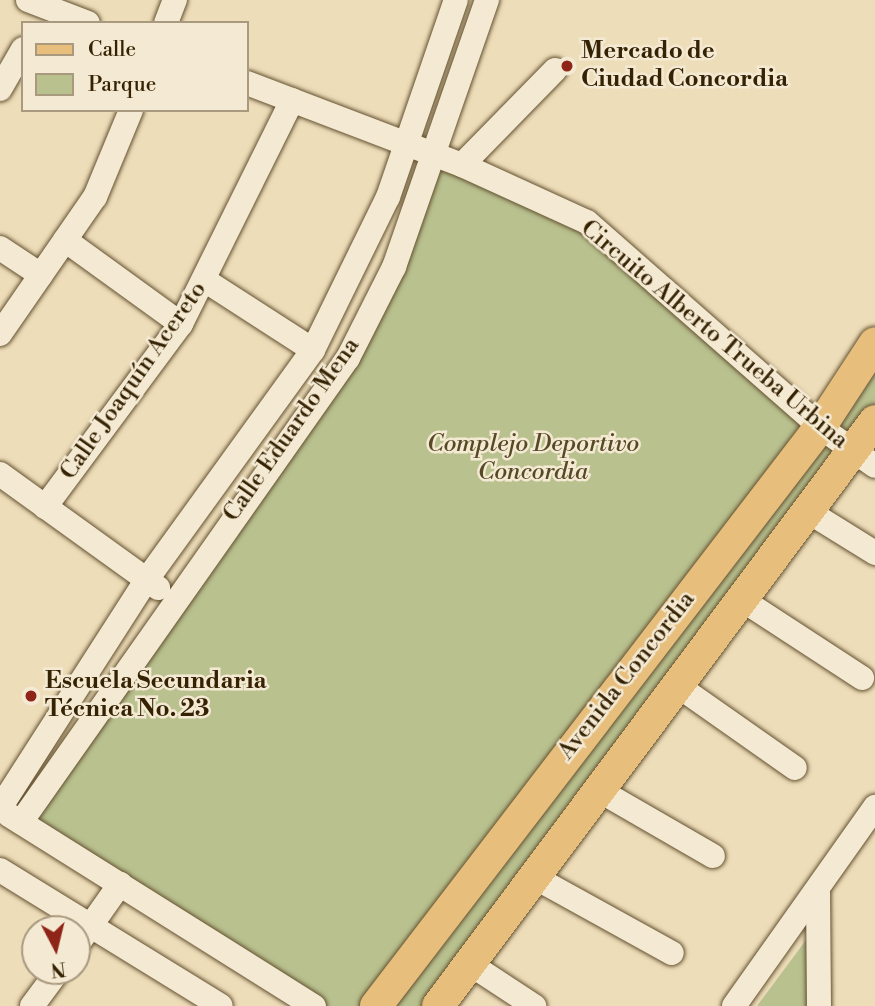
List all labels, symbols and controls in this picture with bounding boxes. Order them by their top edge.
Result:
legend [21,21,248,112]
text: Calle [88,37,136,63]
place label: Mercado de Ciudad Concordia [581,38,788,94]
marker: Mercado de Ciudad Concordia [559,58,575,74]
text: Parque [88,72,156,98]
street label: Circuito Alberto Trueba Urbina [574,215,854,455]
street label: Calle Joaquín Acereto [55,276,213,486]
street label: Calle Eduardo Mena [218,332,366,528]
park label: Complejo Deportivo Concordia [427,431,639,487]
street label: Avenida Concordia [552,586,702,766]
place label: Escuela Secundaria Técnica No. 23 [45,668,267,724]
marker: Escuela Secundaria Técnica No. 23 [23,688,39,704]
north arrow [21,915,91,985]
text: N [49,956,67,982]

